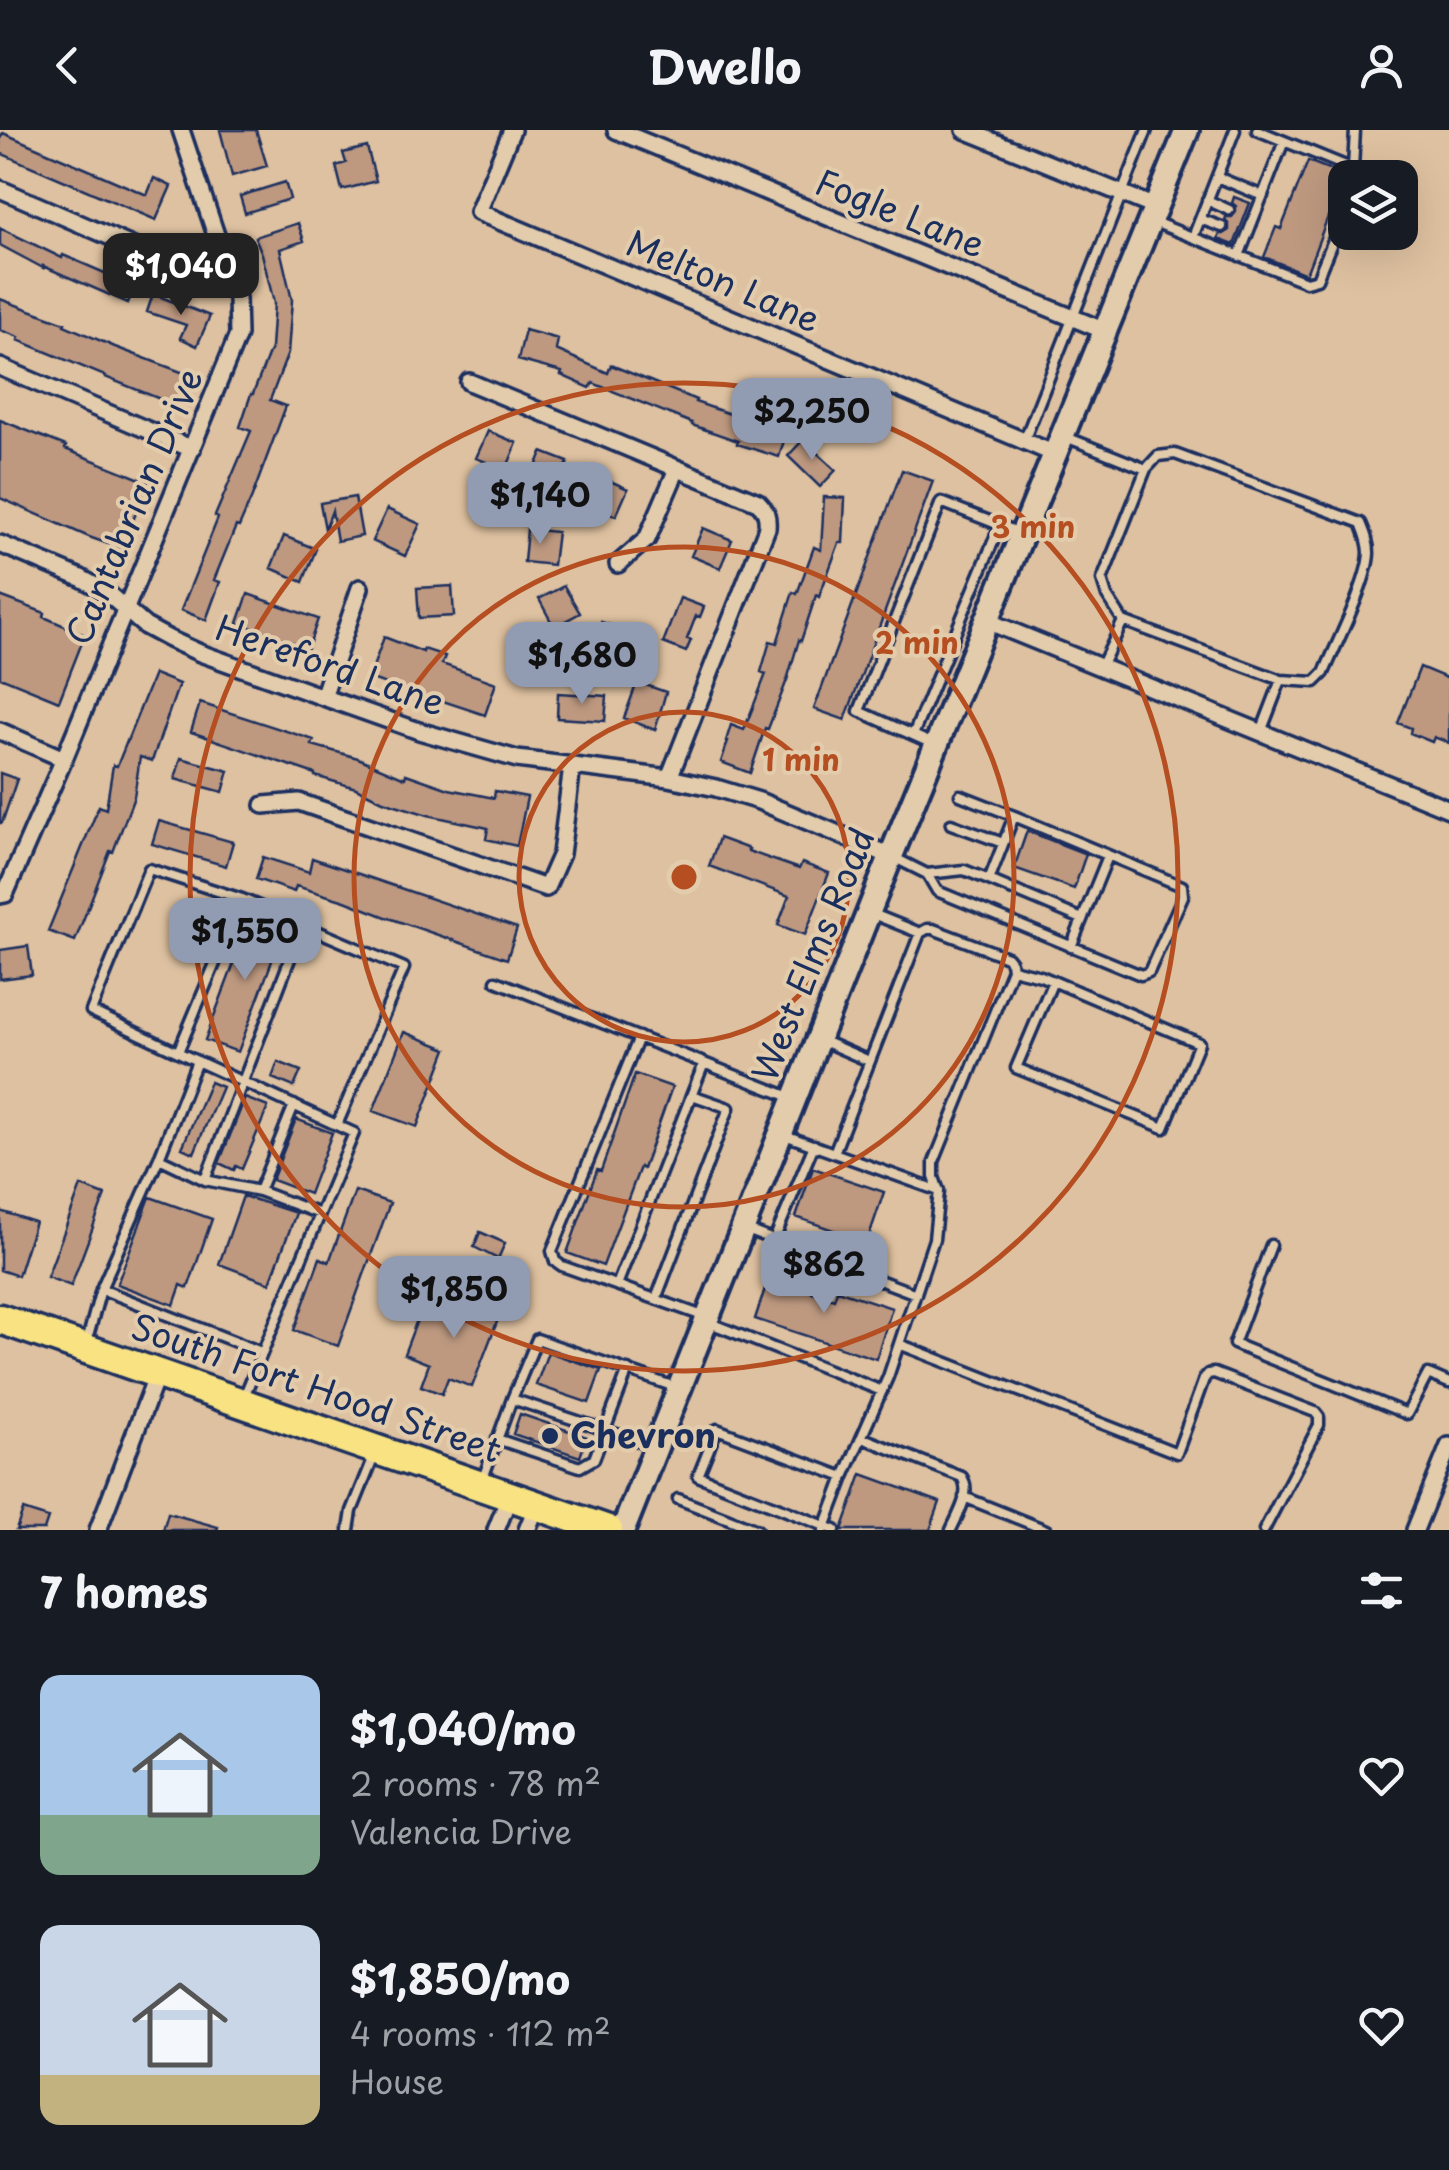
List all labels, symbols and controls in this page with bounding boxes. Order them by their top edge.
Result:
text: Dwello [648,31,801,99]
icon: back [40,38,95,93]
icon: person [1354,38,1409,93]
street label: Fogle Lane [808,154,994,270]
map controls [1328,160,1418,250]
button: layers [1328,160,1418,250]
street label: Melton Lane [619,215,829,344]
pin: $1,040 [100,233,262,318]
text: $1,040 [125,241,237,289]
street label: Cantabrian Drive [51,360,215,652]
pin: $2,250 [731,378,893,463]
text: $2,250 [754,386,870,434]
pin: $1,140 [459,462,621,547]
text: $1,140 [490,470,590,518]
text: 3 min [991,503,1075,548]
street label: Hereford Lane [209,600,453,728]
text: 2 min [875,619,959,664]
pin: $1,680 [501,622,663,707]
text: $1,680 [527,630,637,678]
text: 1 min [762,736,840,781]
street label: West Elms Road [737,819,887,1089]
centre of rings [666,859,702,895]
pin: $1,550 [164,898,326,983]
text: $1,550 [191,906,299,954]
pin: $862 [765,1231,883,1316]
text: $862 [783,1239,865,1287]
pin: $1,850 [373,1256,535,1341]
text: $1,850 [400,1264,508,1312]
street label: South Fort Hood Street [125,1298,509,1475]
place label: Chevron [570,1407,716,1460]
marker: Chevron [539,1425,561,1447]
text: 7 homes [40,1559,208,1622]
icon: filters [1354,1563,1409,1618]
text: $1,040/mo [350,1696,576,1759]
icon: home [120,1715,240,1835]
icon: heart [1354,1748,1409,1803]
text: 2 rooms · 78 m² [350,1759,601,1807]
text: Valencia Drive [350,1807,572,1855]
text: $1,850/mo [350,1946,570,2009]
icon: home [120,1965,240,2085]
icon: heart [1354,1998,1409,2053]
text: 4 rooms · 112 m² [350,2009,611,2057]
text: House [350,2057,444,2105]

